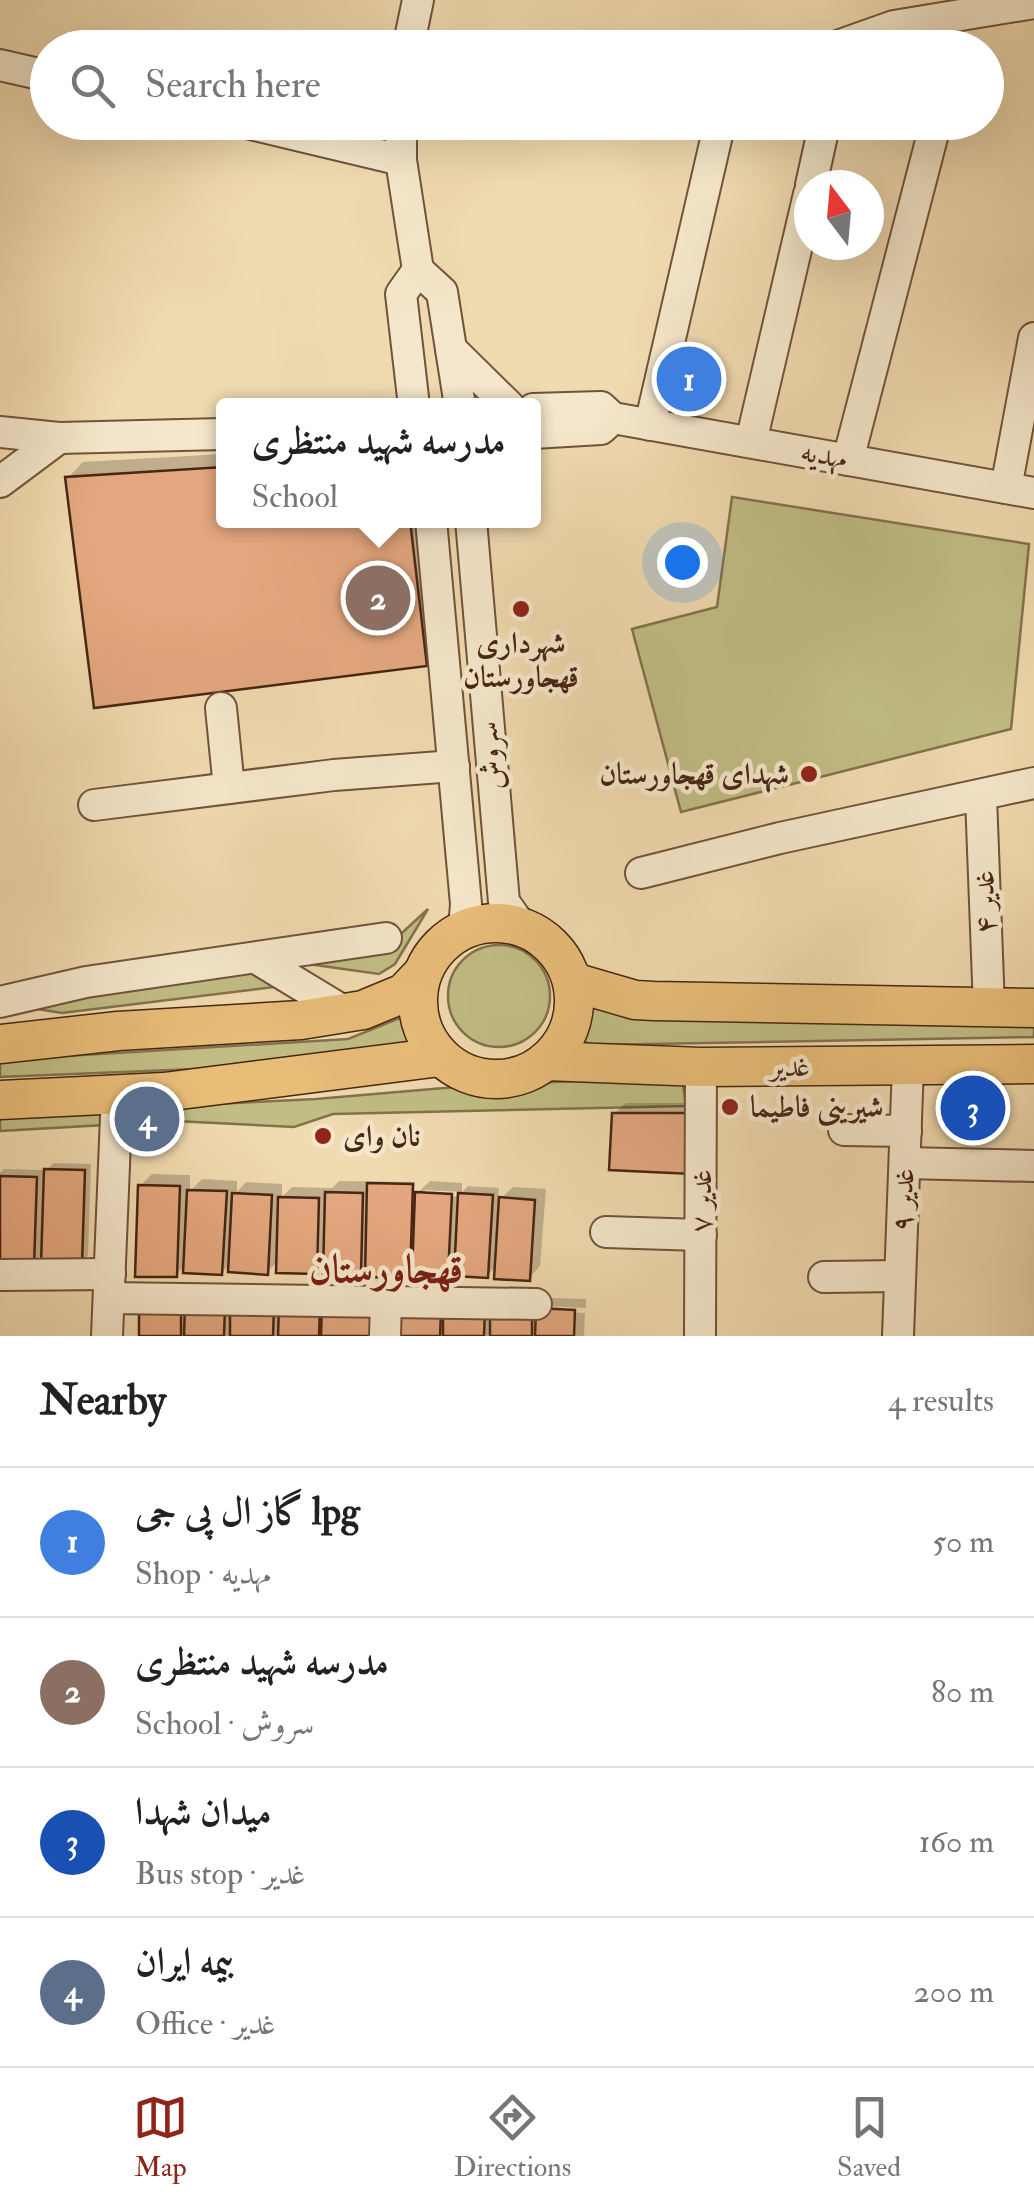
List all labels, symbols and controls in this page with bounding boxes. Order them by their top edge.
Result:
search box [30,30,1004,140]
icon: search [65,58,120,113]
text: Search here [145,61,321,109]
north arrow [794,170,884,260]
pin: 1 [656,342,722,416]
popup [216,398,541,528]
text: مدرسه شهید منتظری [252,417,505,465]
street label: مهدیه [798,433,850,477]
text: School [252,477,338,517]
your location [657,537,708,588]
pin: 2 [346,560,410,636]
marker: شهرداری قهجاورستان [510,598,532,620]
place label: شهرداری قهجاورستان [463,625,579,696]
street label: سروش [468,720,513,792]
place label: شهدای قهجاورستان [599,756,789,793]
marker: شهدای قهجاورستان [798,763,820,785]
street label: غدیر ۴ [965,869,1005,935]
street label: غدیر [767,1048,810,1085]
pin: 3 [940,1070,1006,1146]
pin: 4 [114,1082,180,1156]
place label: شیرینی فاطیما [750,1089,884,1127]
marker: شیرینی فاطیما [719,1096,741,1118]
place label: نان وای [343,1118,420,1155]
marker: نان وای [312,1125,334,1147]
street label: غدیر ۹ [883,1167,923,1233]
street label: غدیر ۷ [683,1169,720,1233]
district label: قهجاورستان [309,1244,463,1295]
text: Nearby [40,1375,166,1427]
text: 4 results [888,1381,994,1421]
text: گاز ال پی جی lpg [135,1488,360,1536]
text: 1 [67,1522,78,1562]
text: 50 m [932,1522,994,1562]
text: Shop · مهدیه [135,1554,271,1594]
text: مدرسه شهید منتظری [135,1638,389,1686]
text: 2 [64,1672,81,1712]
text: 80 m [931,1672,994,1712]
text: School · سروش [135,1704,314,1744]
text: میدان شهدا [135,1788,272,1836]
text: 3 [66,1822,79,1862]
text: 160 m [919,1822,994,1862]
text: Bus stop · غدیر [135,1854,306,1894]
text: بیمه ایران [135,1938,234,1986]
text: 4 [64,1972,81,2012]
text: 200 m [913,1972,994,2012]
text: Office · غدیر [135,2004,276,2044]
tab: Map [133,2090,188,2185]
tab: Directions [454,2090,571,2185]
tab: Saved [837,2090,901,2185]

